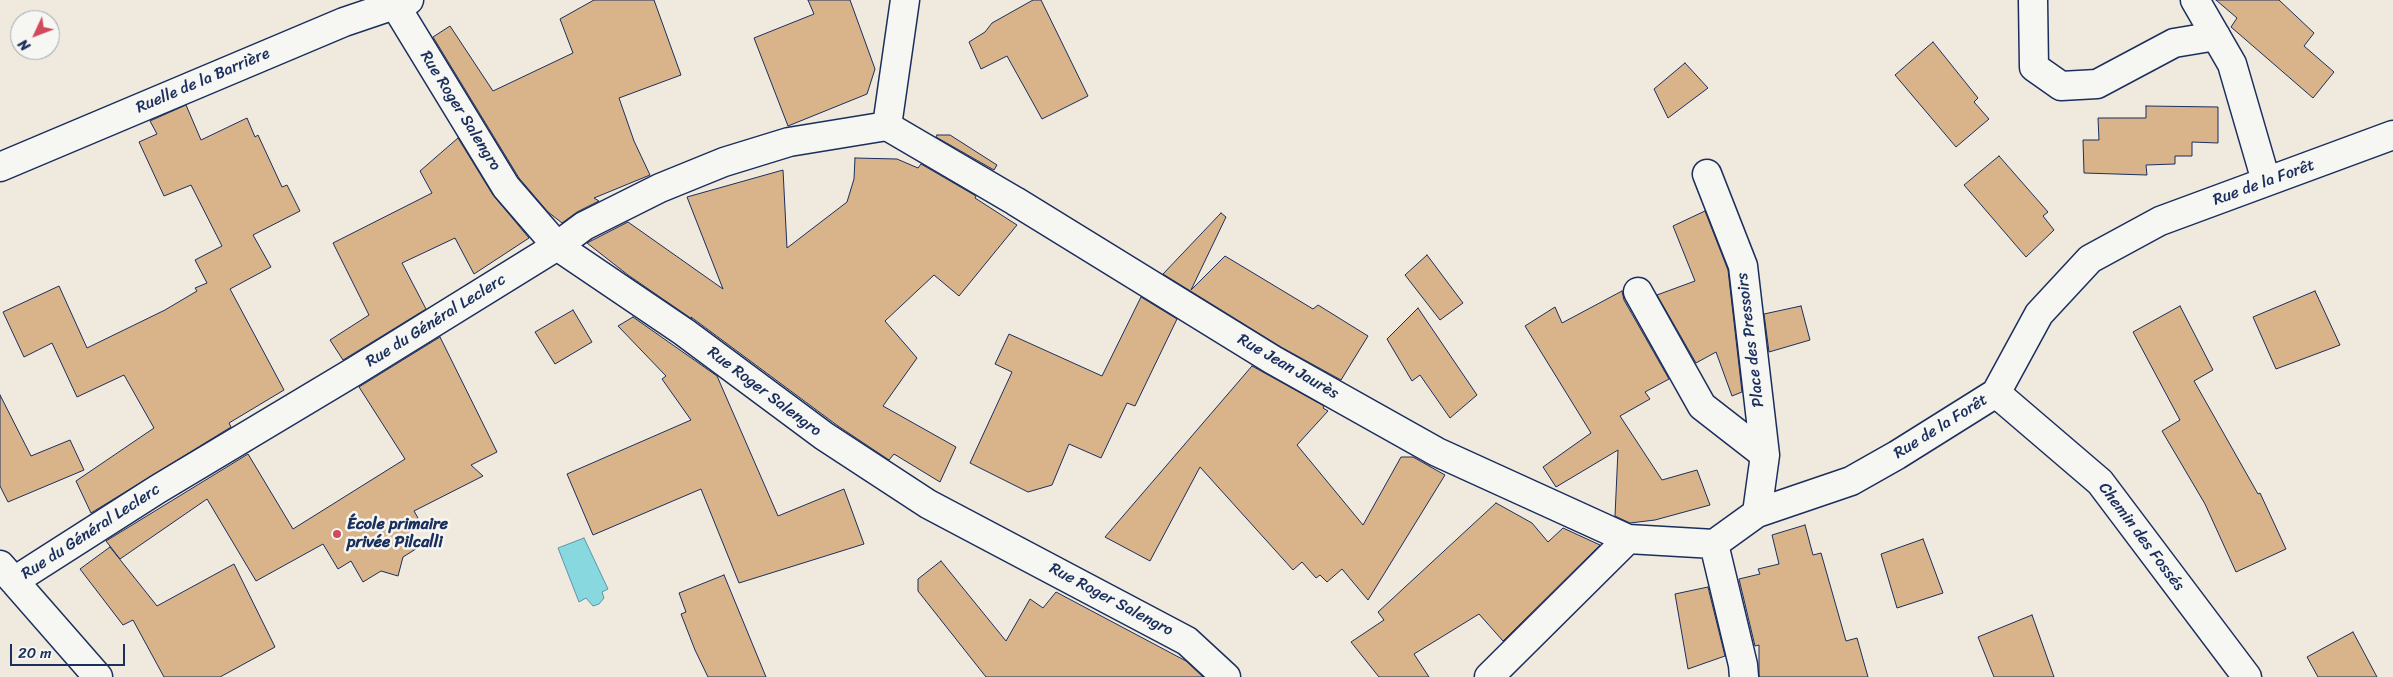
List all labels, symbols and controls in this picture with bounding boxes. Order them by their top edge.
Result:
north arrow [10,10,60,60]
text: N [12,33,37,57]
street label: Ruelle de la Barrière [133,44,273,118]
street label: Rue Roger Salengro [415,48,505,174]
street label: Rue de la Forêt [2211,156,2317,210]
street label: Rue du Général Leclerc [363,270,509,372]
street label: Place des Pressoirs [1733,271,1769,409]
street label: Rue Jean Jaurès [1234,330,1342,404]
street label: Rue Roger Salengro [703,343,825,441]
street label: Rue de la Forêt [1891,391,1991,463]
street label: Chemin des Fossés [2094,479,2188,595]
street label: Rue du Général Leclerc [18,480,164,584]
place label: École primaire privée Pilcalli [347,515,448,553]
marker: École primaire privée Pilcalli [331,528,343,540]
street label: Rue Roger Salengro [1046,559,1176,641]
scale bar [12,634,128,666]
text: 20 m [18,640,52,666]

